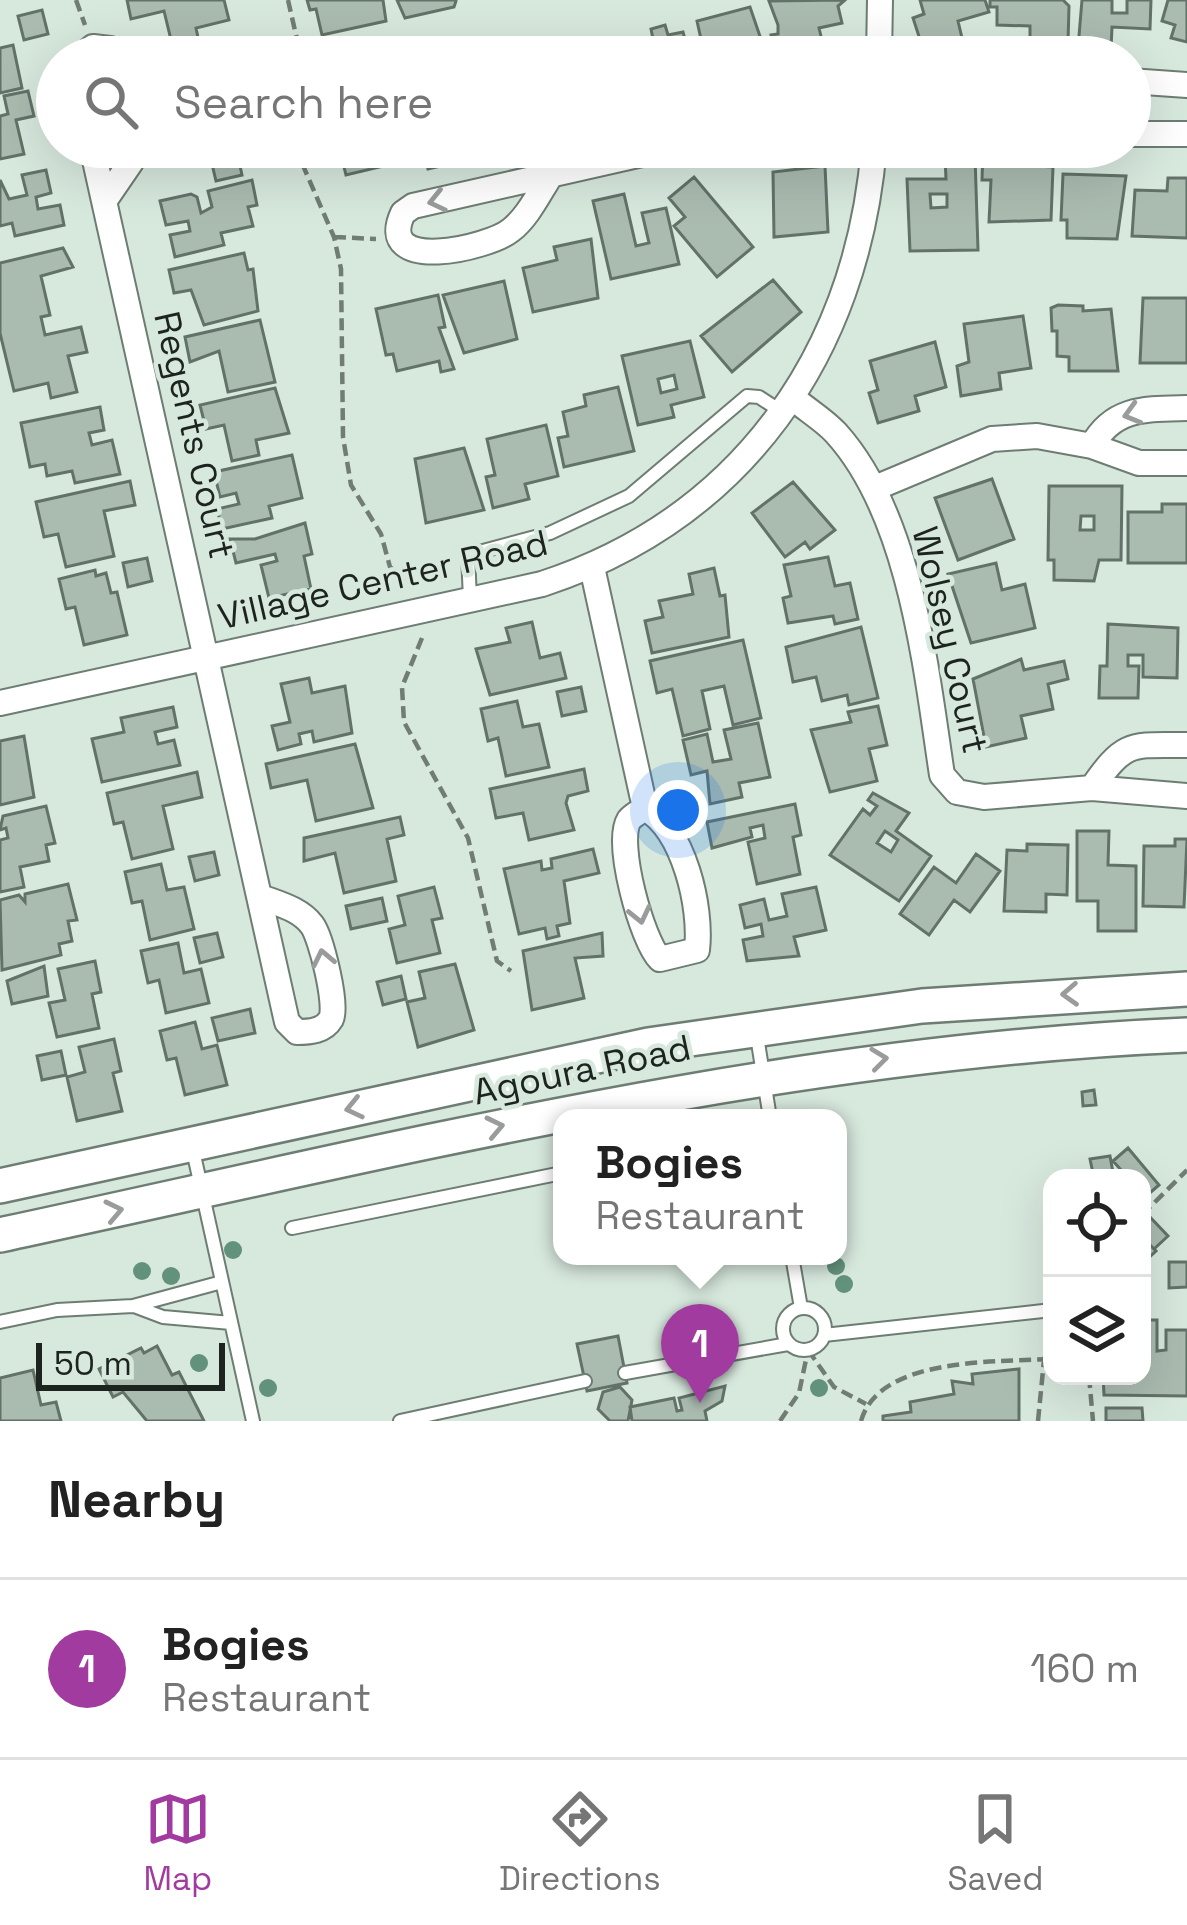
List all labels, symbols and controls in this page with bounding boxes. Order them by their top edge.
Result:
search box [36,36,1151,168]
icon: search [78,69,144,135]
text: Search here [174,74,433,131]
one-way arrow [428,187,448,212]
street label: Regents Court [143,307,245,563]
one-way arrow [1122,400,1143,425]
street label: Village Center Road [214,520,552,640]
street label: Wolsey Court [902,522,998,758]
your location [648,780,708,840]
one-way arrow [626,905,651,925]
one-way arrow [312,949,337,969]
one-way arrow [1060,981,1079,1007]
street label: Agoura Road [469,1024,695,1116]
one-way arrow [869,1047,889,1073]
one-way arrow [345,1095,365,1120]
popup [553,1109,847,1265]
one-way arrow [485,1116,505,1141]
text: Bogies [595,1134,743,1191]
map controls [1043,1169,1151,1385]
button: locate [1043,1169,1151,1277]
text: Restaurant [595,1191,805,1240]
one-way arrow [104,1199,124,1224]
button: layers [1043,1277,1151,1385]
pin: 1 [661,1304,739,1403]
scale bar [36,1337,225,1390]
text: 50 m [54,1343,132,1385]
text: Nearby [48,1467,225,1532]
text: Bogies [162,1616,310,1673]
text: 1 [78,1644,96,1693]
text: 160 m [1030,1644,1139,1693]
text: Restaurant [162,1673,371,1722]
tab: Map [143,1786,212,1900]
tab: Directions [499,1786,661,1900]
tab: Saved [947,1786,1044,1900]

